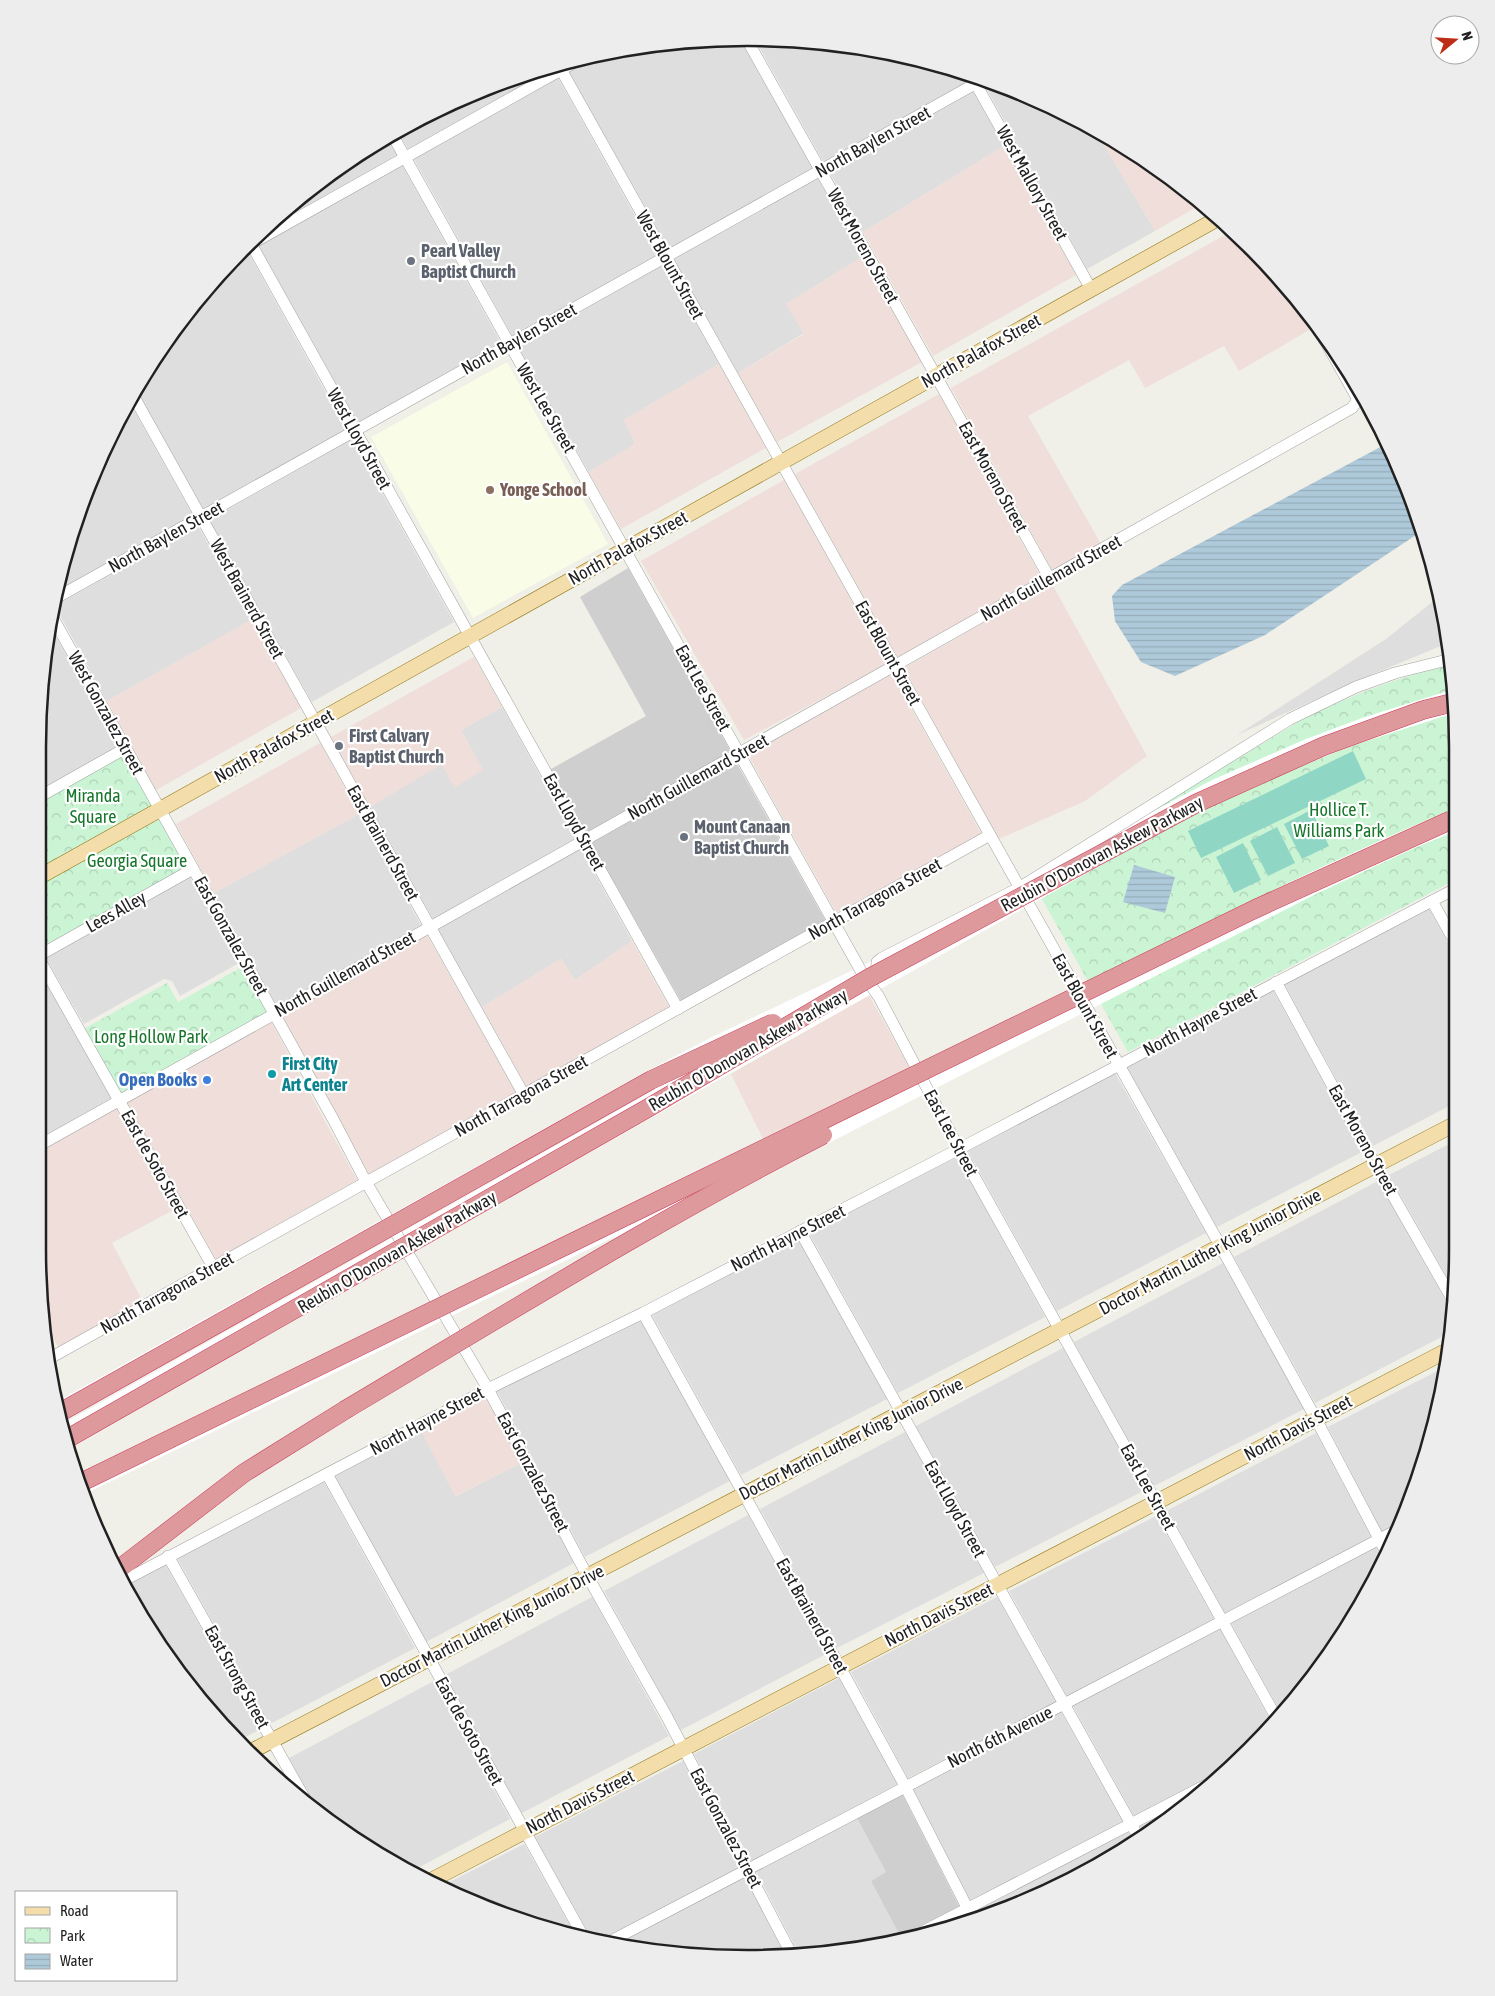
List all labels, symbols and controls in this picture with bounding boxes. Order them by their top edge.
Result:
north arrow [1430,15,1480,65]
text: N [1458,30,1476,42]
street label: North Baylen Street [812,101,934,182]
street label: West Mallory Street [992,122,1073,244]
street label: West Moreno Street [823,185,904,307]
street label: West Blount Street [632,207,709,323]
place label: Pearl Valley Baptist Church [421,240,516,282]
marker: Pearl Valley Baptist Church [405,255,417,267]
street label: North Baylen Street [458,298,580,379]
street label: North Palafox Street [917,309,1044,392]
street label: West Lee Street [512,359,580,456]
street label: West Lloyd Street [323,385,396,493]
street label: East Moreno Street [954,418,1032,536]
place label: Yonge School [499,479,587,500]
marker: Yonge School [484,484,496,496]
street label: North Baylen Street [105,496,227,577]
street label: North Palafox Street [564,506,691,589]
street label: North Guillemard Street [977,530,1125,625]
street label: West Brainerd Street [206,535,289,662]
street label: East Blount Street [851,597,926,709]
street label: East Lee Street [671,641,736,734]
street label: West Gonzalez Street [64,648,149,778]
street label: North Palafox Street [210,704,337,787]
place label: First Calvary Baptist Church [349,725,444,767]
street label: North Guillemard Street [624,729,772,824]
marker: First Calvary Baptist Church [333,740,345,752]
street label: East Lloyd Street [539,770,610,874]
street label: East Brainerd Street [343,781,424,904]
park label: Miranda Square [65,785,121,827]
street label: Reubin O'Donovan Askew Parkway [997,791,1206,916]
park label: Hollice T. Williams Park [1293,799,1385,841]
place label: Mount Canaan Baptist Church [694,816,791,858]
marker: Mount Canaan Baptist Church [678,831,690,843]
park label: Georgia Square [87,850,187,871]
street label: North Tarragona Street [804,853,945,944]
street label: East Gonzalez Street [190,873,273,999]
street label: Lees Alley [82,886,150,937]
street label: North Guillemard Street [271,926,419,1021]
street label: East Blount Street [1048,950,1123,1062]
street label: North Hayne Street [1139,983,1260,1060]
street label: Reubin O'Donovan Askew Parkway [645,984,851,1115]
park label: Long Hollow Park [94,1026,208,1047]
street label: North Tarragona Street [450,1050,591,1141]
place label: First City Art Center [281,1053,348,1095]
marker: First City Art Center [266,1068,278,1080]
place label: Open Books [119,1069,198,1090]
marker: Open Books [201,1074,213,1086]
street label: East Moreno Street [1324,1081,1402,1199]
street label: East Lee Street [920,1086,983,1180]
street label: East de Soto Street [117,1106,194,1222]
street label: Doctor Martin Luther King Junior Drive [1095,1184,1324,1319]
street label: Reubin O'Donovan Askew Parkway [294,1186,500,1317]
street label: North Hayne Street [727,1200,849,1275]
street label: North Tarragona Street [96,1247,237,1338]
street label: Doctor Martin Luther King Junior Drive [735,1373,966,1504]
street label: North Hayne Street [366,1382,487,1459]
street label: North Davis Street [1240,1390,1355,1465]
street label: East Gonzalez Street [493,1408,574,1535]
street label: East Lee Street [1116,1440,1181,1533]
street label: East Lloyd Street [920,1457,991,1561]
street label: East Brainerd Street [772,1554,853,1677]
street label: Doctor Martin Luther King Junior Drive [376,1560,607,1691]
street label: North Davis Street [881,1578,997,1651]
street label: East Strong Street [200,1621,274,1732]
street label: East de Soto Street [431,1673,508,1789]
street label: North 6th Avenue [944,1701,1056,1772]
street label: East Gonzalez Street [686,1764,767,1891]
street label: North Davis Street [522,1765,638,1838]
legend [15,1891,178,1981]
text: Road [60,1902,89,1919]
text: Park [60,1927,85,1944]
text: Water [60,1952,93,1969]

